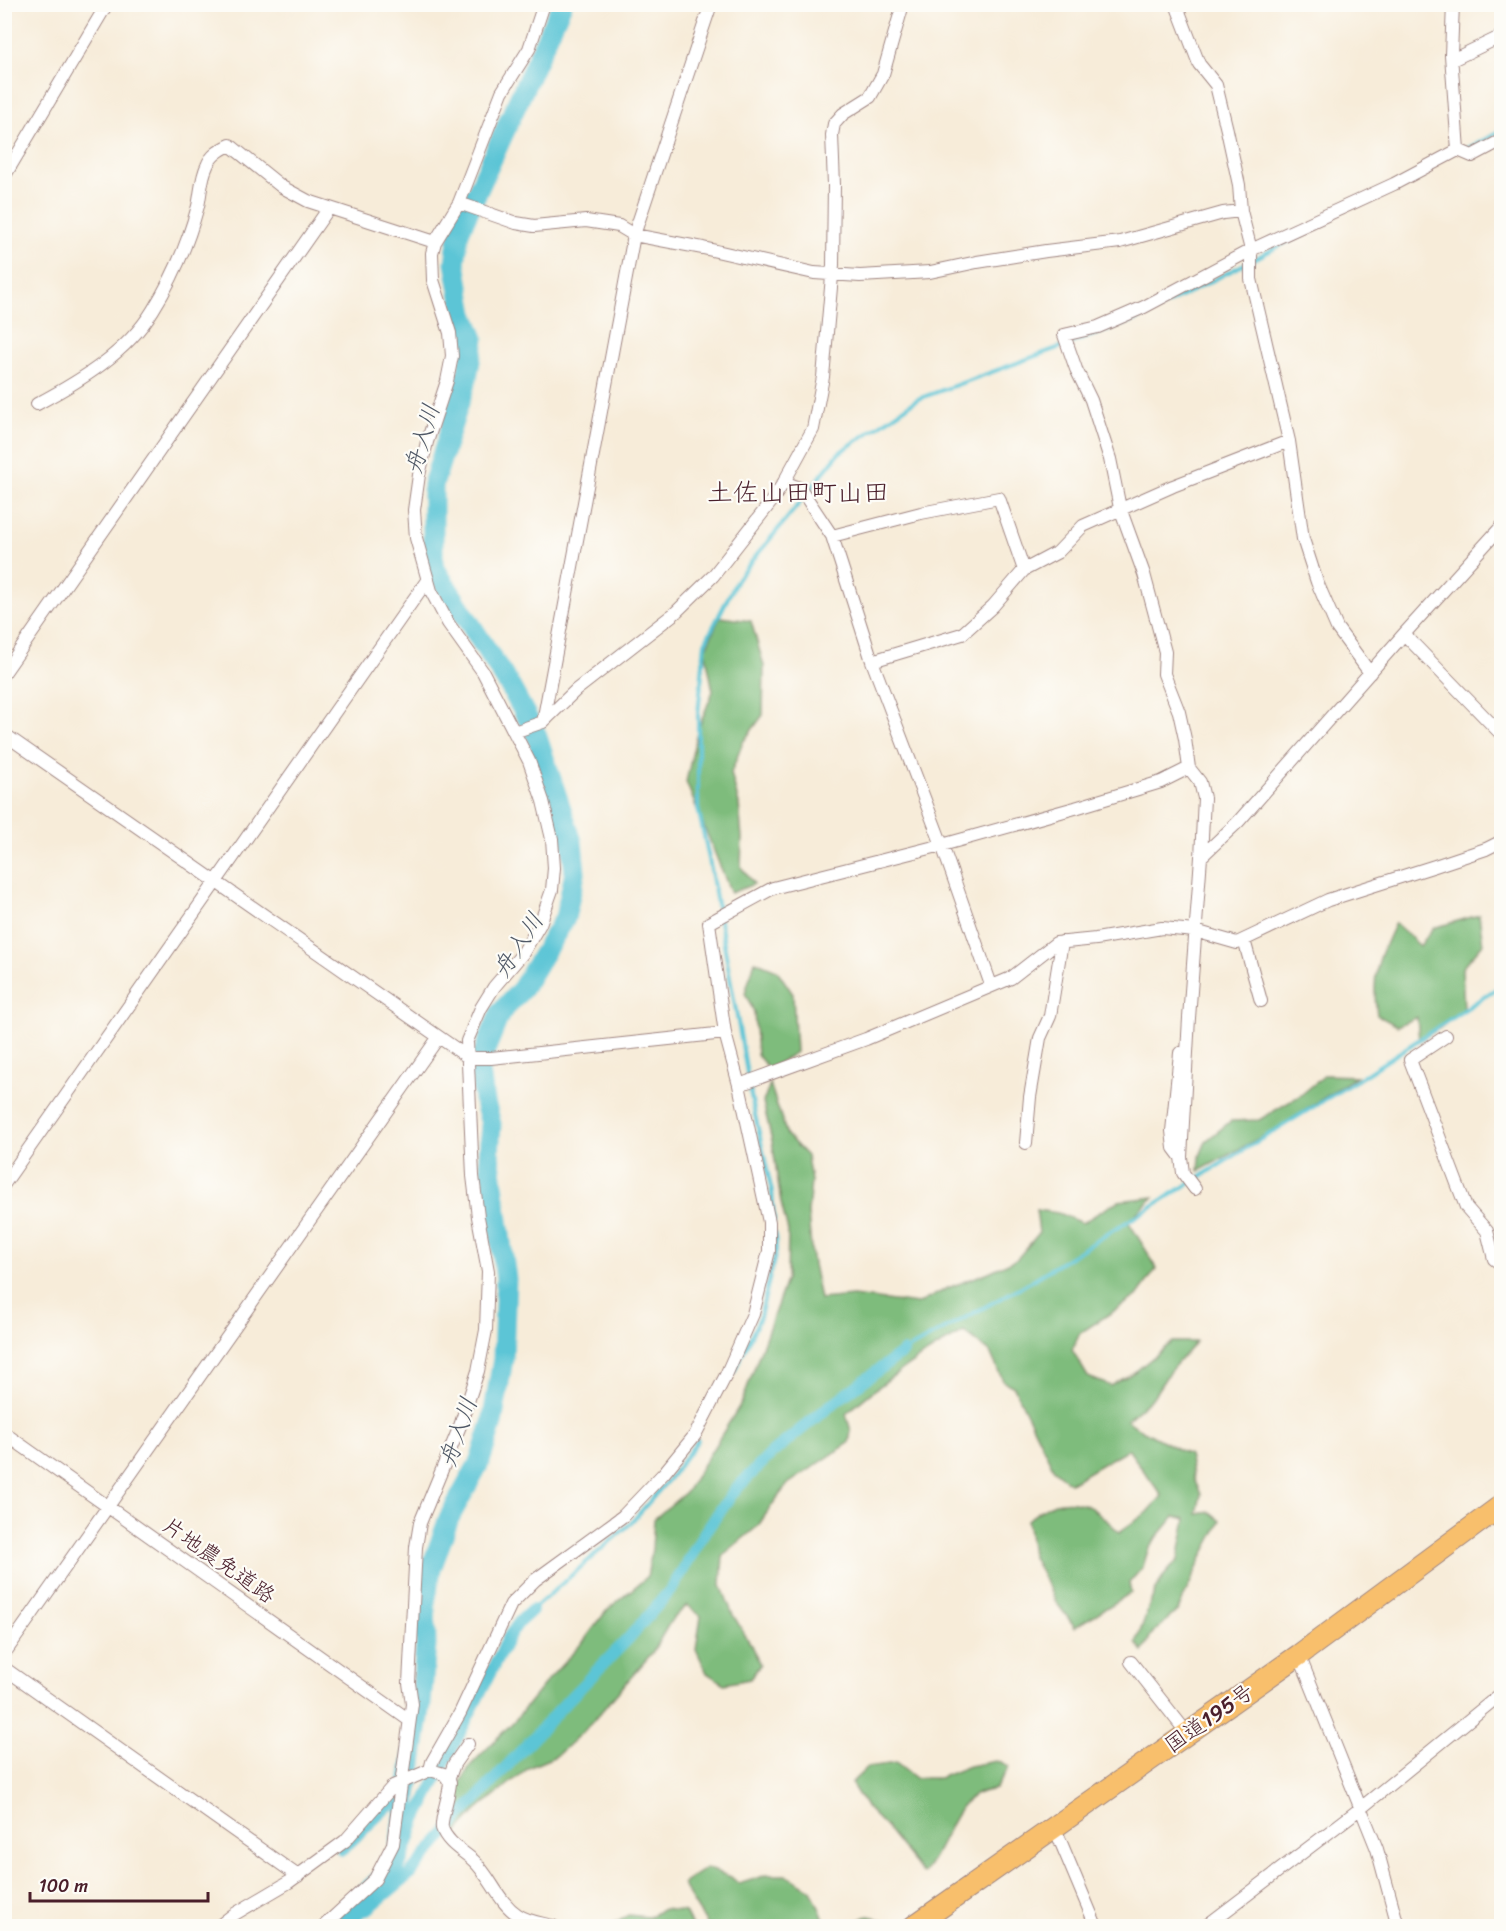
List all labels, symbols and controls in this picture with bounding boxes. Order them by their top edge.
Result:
water label: 舟入川 [392,399,452,479]
district label: 土佐山田町山田 [707,469,889,515]
water label: 舟入川 [481,903,555,987]
water label: 舟入川 [426,1391,490,1473]
street label: 片地農免道路 [154,1506,284,1614]
street label: 国道195号 [1156,1673,1262,1763]
scale bar [30,1865,208,1903]
text: 100 m [39,1870,88,1902]

